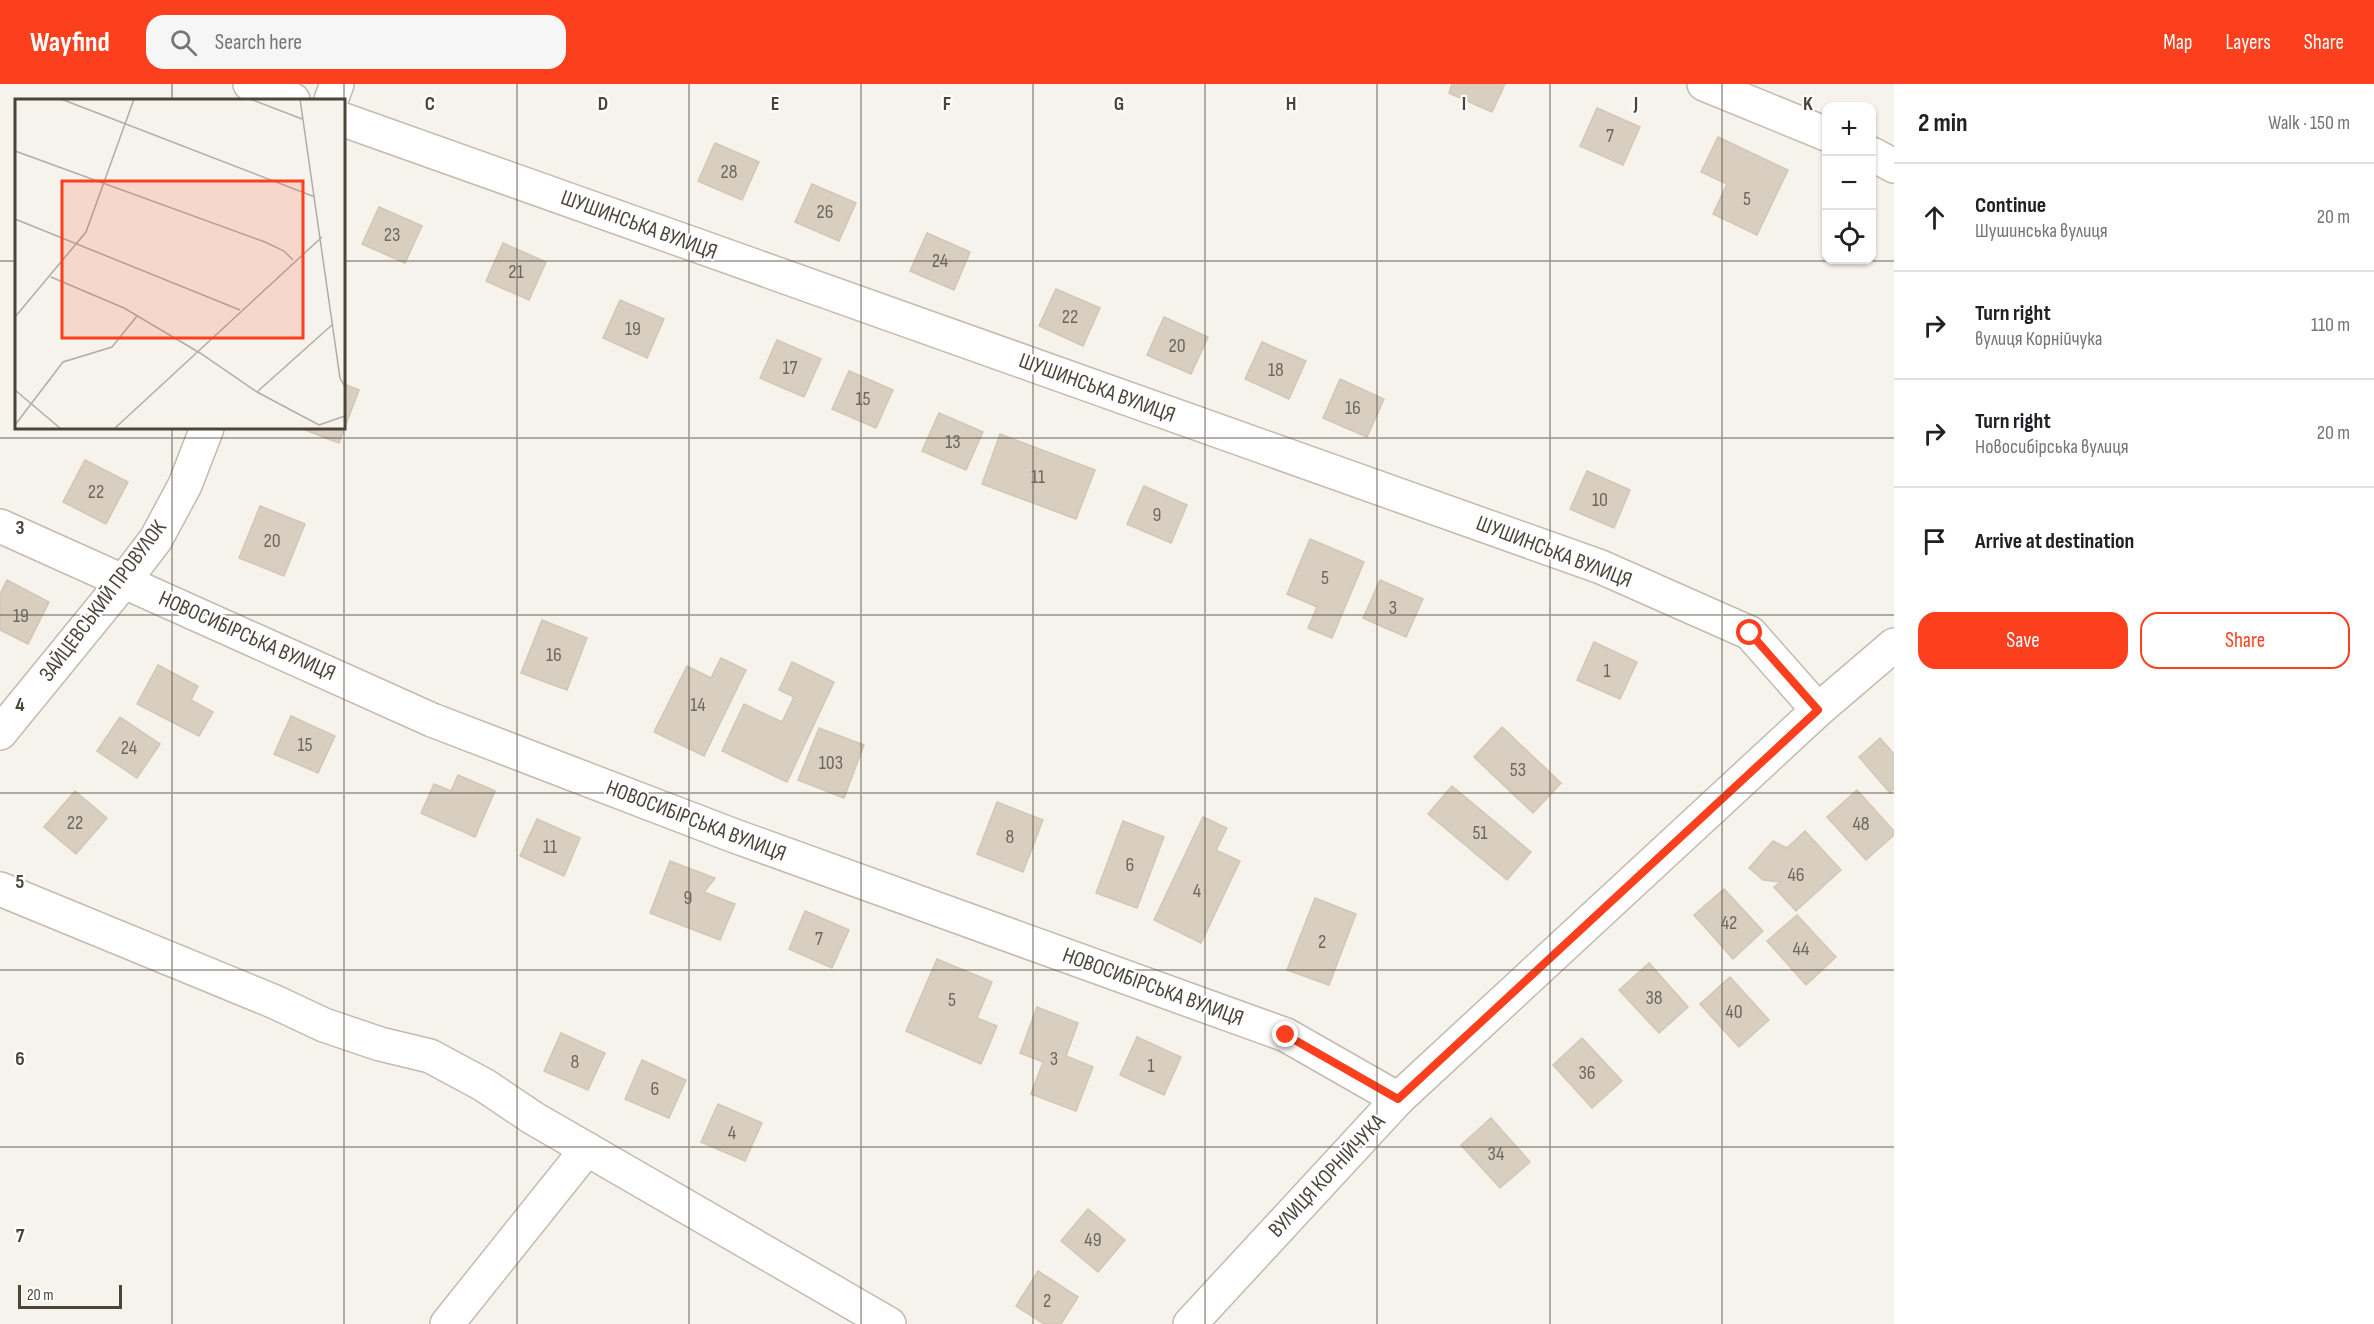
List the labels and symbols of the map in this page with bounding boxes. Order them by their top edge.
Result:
text: C [425,92,435,116]
text: D [598,92,608,116]
text: E [771,92,779,116]
text: F [943,92,951,116]
text: G [1114,92,1124,116]
text: H [1286,92,1296,116]
text: I [1462,92,1466,116]
text: J [1633,92,1638,116]
text: K [1803,92,1813,116]
inset map [15,99,345,429]
house number: 7 [1606,124,1614,148]
house number: 28 [721,160,738,184]
street label: ШУШИНСЬКА ВУЛИЦЯ [557,184,721,266]
house number: 5 [1743,187,1751,211]
house number: 26 [817,200,834,224]
house number: 23 [384,223,400,247]
house number: 24 [932,249,948,273]
house number: 21 [508,260,524,284]
house number: 22 [1062,305,1078,329]
house number: 19 [625,317,641,341]
house number: 20 [1168,334,1186,358]
street label: ШУШИНСЬКА ВУЛИЦЯ [1015,347,1179,429]
house number: 17 [783,356,797,380]
house number: 18 [1268,358,1284,382]
house number: 15 [855,387,871,411]
house number: 16 [1345,396,1361,420]
house number: 13 [945,430,961,454]
house number: 11 [1031,465,1045,489]
house number: 22 [88,480,104,504]
house number: 10 [1592,488,1608,512]
house number: 9 [1153,503,1161,527]
street label: ШУШИНСЬКА ВУЛИЦЯ [1472,510,1636,594]
street label: ЗАЙЦЕВСЬКИЙ ПРОВУЛОК [34,515,173,687]
text: 3 [16,516,25,540]
house number: 20 [263,529,281,553]
house number: 5 [1321,566,1329,590]
street label: НОВОСИБІРСЬКА ВУЛИЦЯ [154,585,340,687]
house number: 3 [1389,596,1397,620]
house number: 19 [13,604,29,628]
route start [1736,619,1762,645]
house number: 16 [546,643,562,667]
house number: 1 [1604,659,1611,683]
text: 4 [15,693,25,717]
house number: 14 [690,693,706,717]
house number: 15 [297,733,313,757]
house number: 24 [121,736,137,760]
house number: 103 [819,751,843,775]
house number: 53 [1510,758,1526,782]
street label: НОВОСИБІРСЬКА ВУЛИЦЯ [602,774,790,868]
house number: 22 [67,811,83,835]
house number: 48 [1852,812,1870,836]
house number: 51 [1472,821,1488,845]
house number: 8 [1006,825,1014,849]
house number: 11 [543,835,557,859]
house number: 6 [1126,853,1134,877]
house number: 46 [1787,863,1805,887]
text: 5 [16,870,25,894]
house number: 4 [1193,879,1201,903]
house number: 9 [684,886,692,910]
house number: 42 [1721,911,1737,935]
house number: 7 [815,927,823,951]
house number: 2 [1318,930,1326,954]
house number: 44 [1793,937,1809,961]
street label: НОВОСИБІРСЬКА ВУЛИЦЯ [1059,942,1247,1032]
house number: 38 [1645,986,1663,1010]
house number: 5 [948,988,956,1012]
house number: 40 [1725,1000,1743,1024]
route end [1272,1021,1298,1047]
text: 6 [15,1047,25,1071]
house number: 3 [1050,1047,1058,1071]
house number: 8 [571,1050,579,1074]
house number: 1 [1148,1054,1155,1078]
house number: 36 [1578,1061,1596,1085]
house number: 6 [651,1077,659,1101]
street label: ВУЛИЦЯ КОРНІЙЧУКА [1263,1108,1391,1243]
house number: 4 [728,1121,736,1145]
house number: 34 [1488,1142,1504,1166]
text: 7 [16,1224,25,1248]
house number: 49 [1084,1228,1102,1252]
scale bar [18,1282,122,1310]
house number: 2 [1043,1289,1051,1313]

